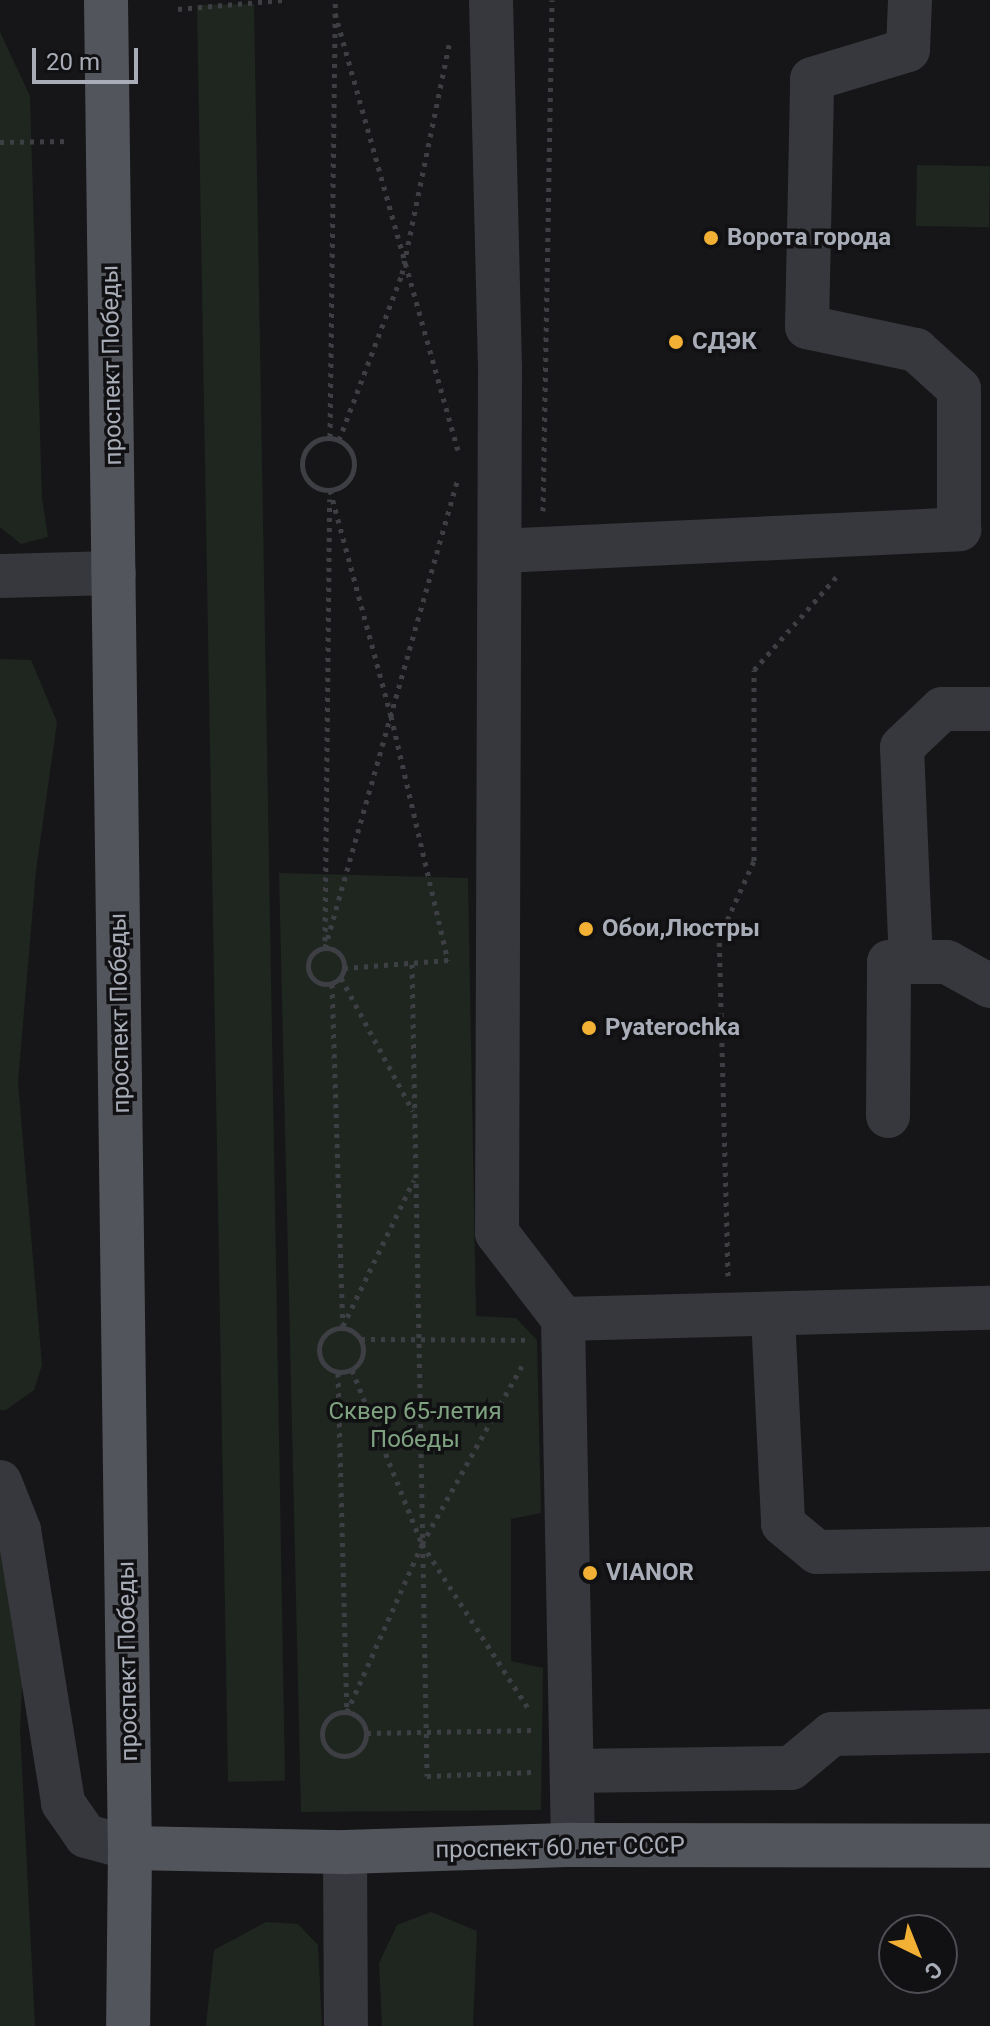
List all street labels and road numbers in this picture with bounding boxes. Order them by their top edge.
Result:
street label: проспект Победы [96,264,128,466]
street label: проспект Победы [104,912,136,1114]
street label: проспект Победы [112,1560,144,1762]
street label: проспект 60 лет СССР [435,1831,685,1865]

